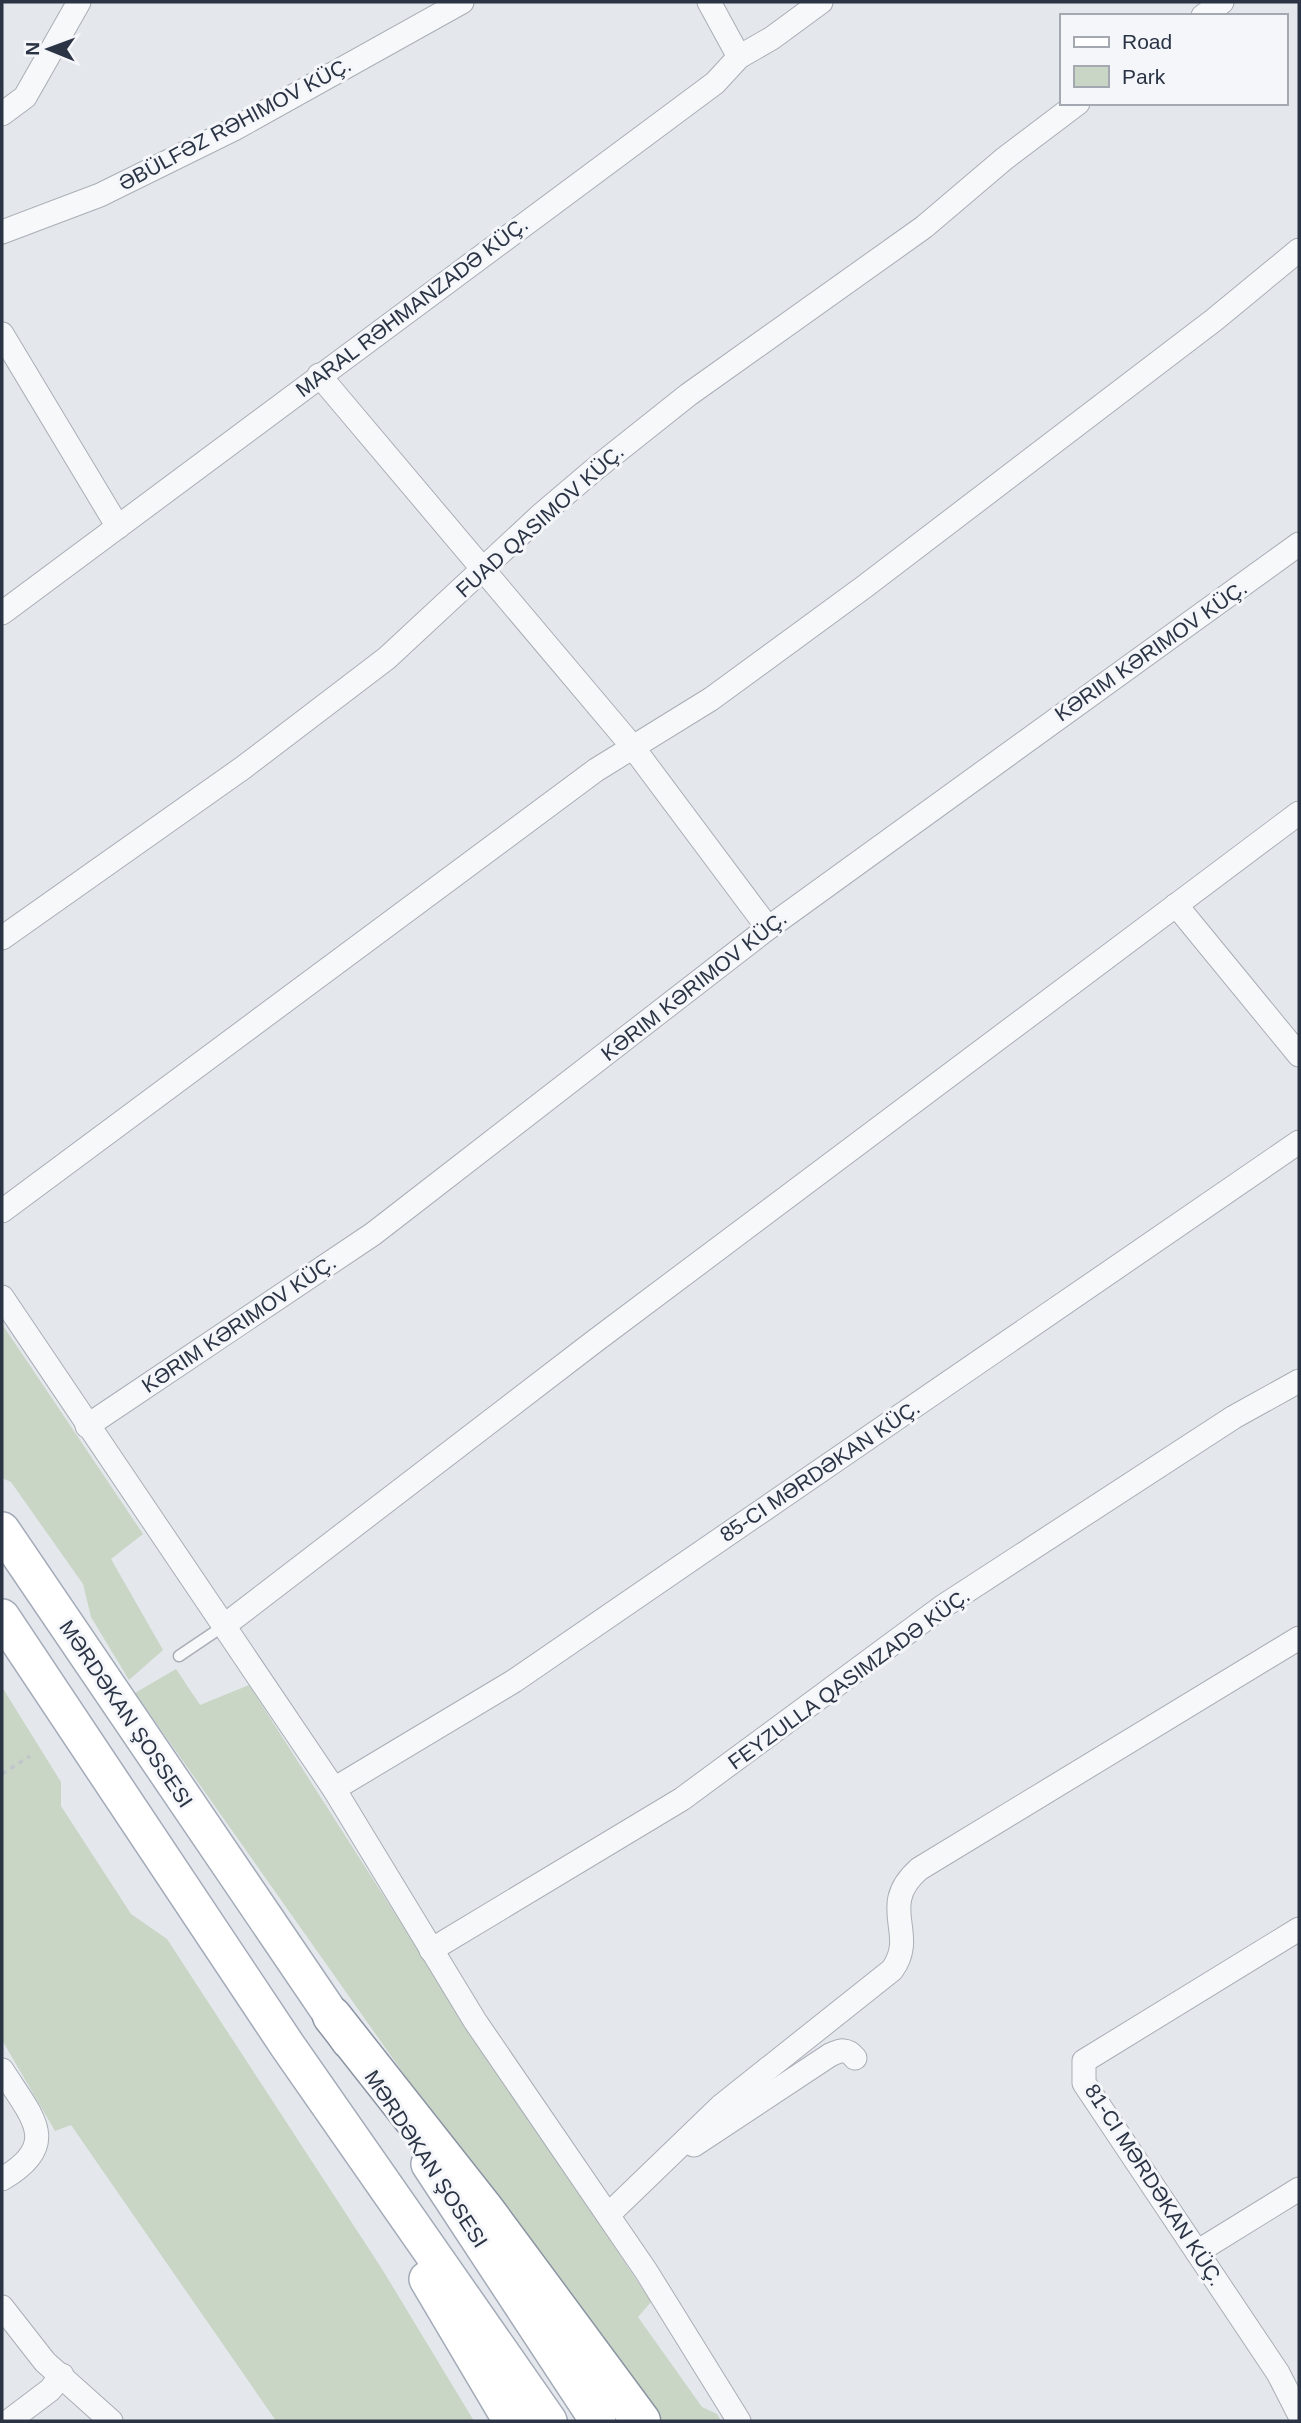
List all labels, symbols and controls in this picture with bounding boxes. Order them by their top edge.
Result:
north arrow [14,14,84,84]
legend [1060,14,1287,105]
text: Road [1122,30,1172,53]
text: N [22,42,43,56]
street label: ƏBÜLFƏZ RƏHIMOV KÜÇ. [115,52,355,195]
text: Park [1122,65,1166,88]
street label: MARAL RƏHMANZADƏ KÜÇ. [291,212,532,401]
street label: FUAD QASIMOV KÜÇ. [451,439,628,602]
street label: KƏRIM KƏRIMOV KÜÇ. [1050,576,1251,726]
street label: KƏRIM KƏRIMOV KÜÇ. [596,906,791,1065]
street label: KƏRIM KƏRIMOV KÜÇ. [137,1250,340,1397]
street label: 85-CI MƏRDƏKAN KÜÇ. [716,1395,924,1546]
street label: FEYZULLA QASIMZADƏ KÜÇ. [724,1583,974,1774]
street label: MƏRDƏKAN ŞOSSESI [55,1616,198,1812]
street label: MƏRDƏKAN ŞOSESI [361,2066,492,2252]
street label: 81-CI MƏRDƏKAN KÜÇ. [1081,2080,1228,2290]

